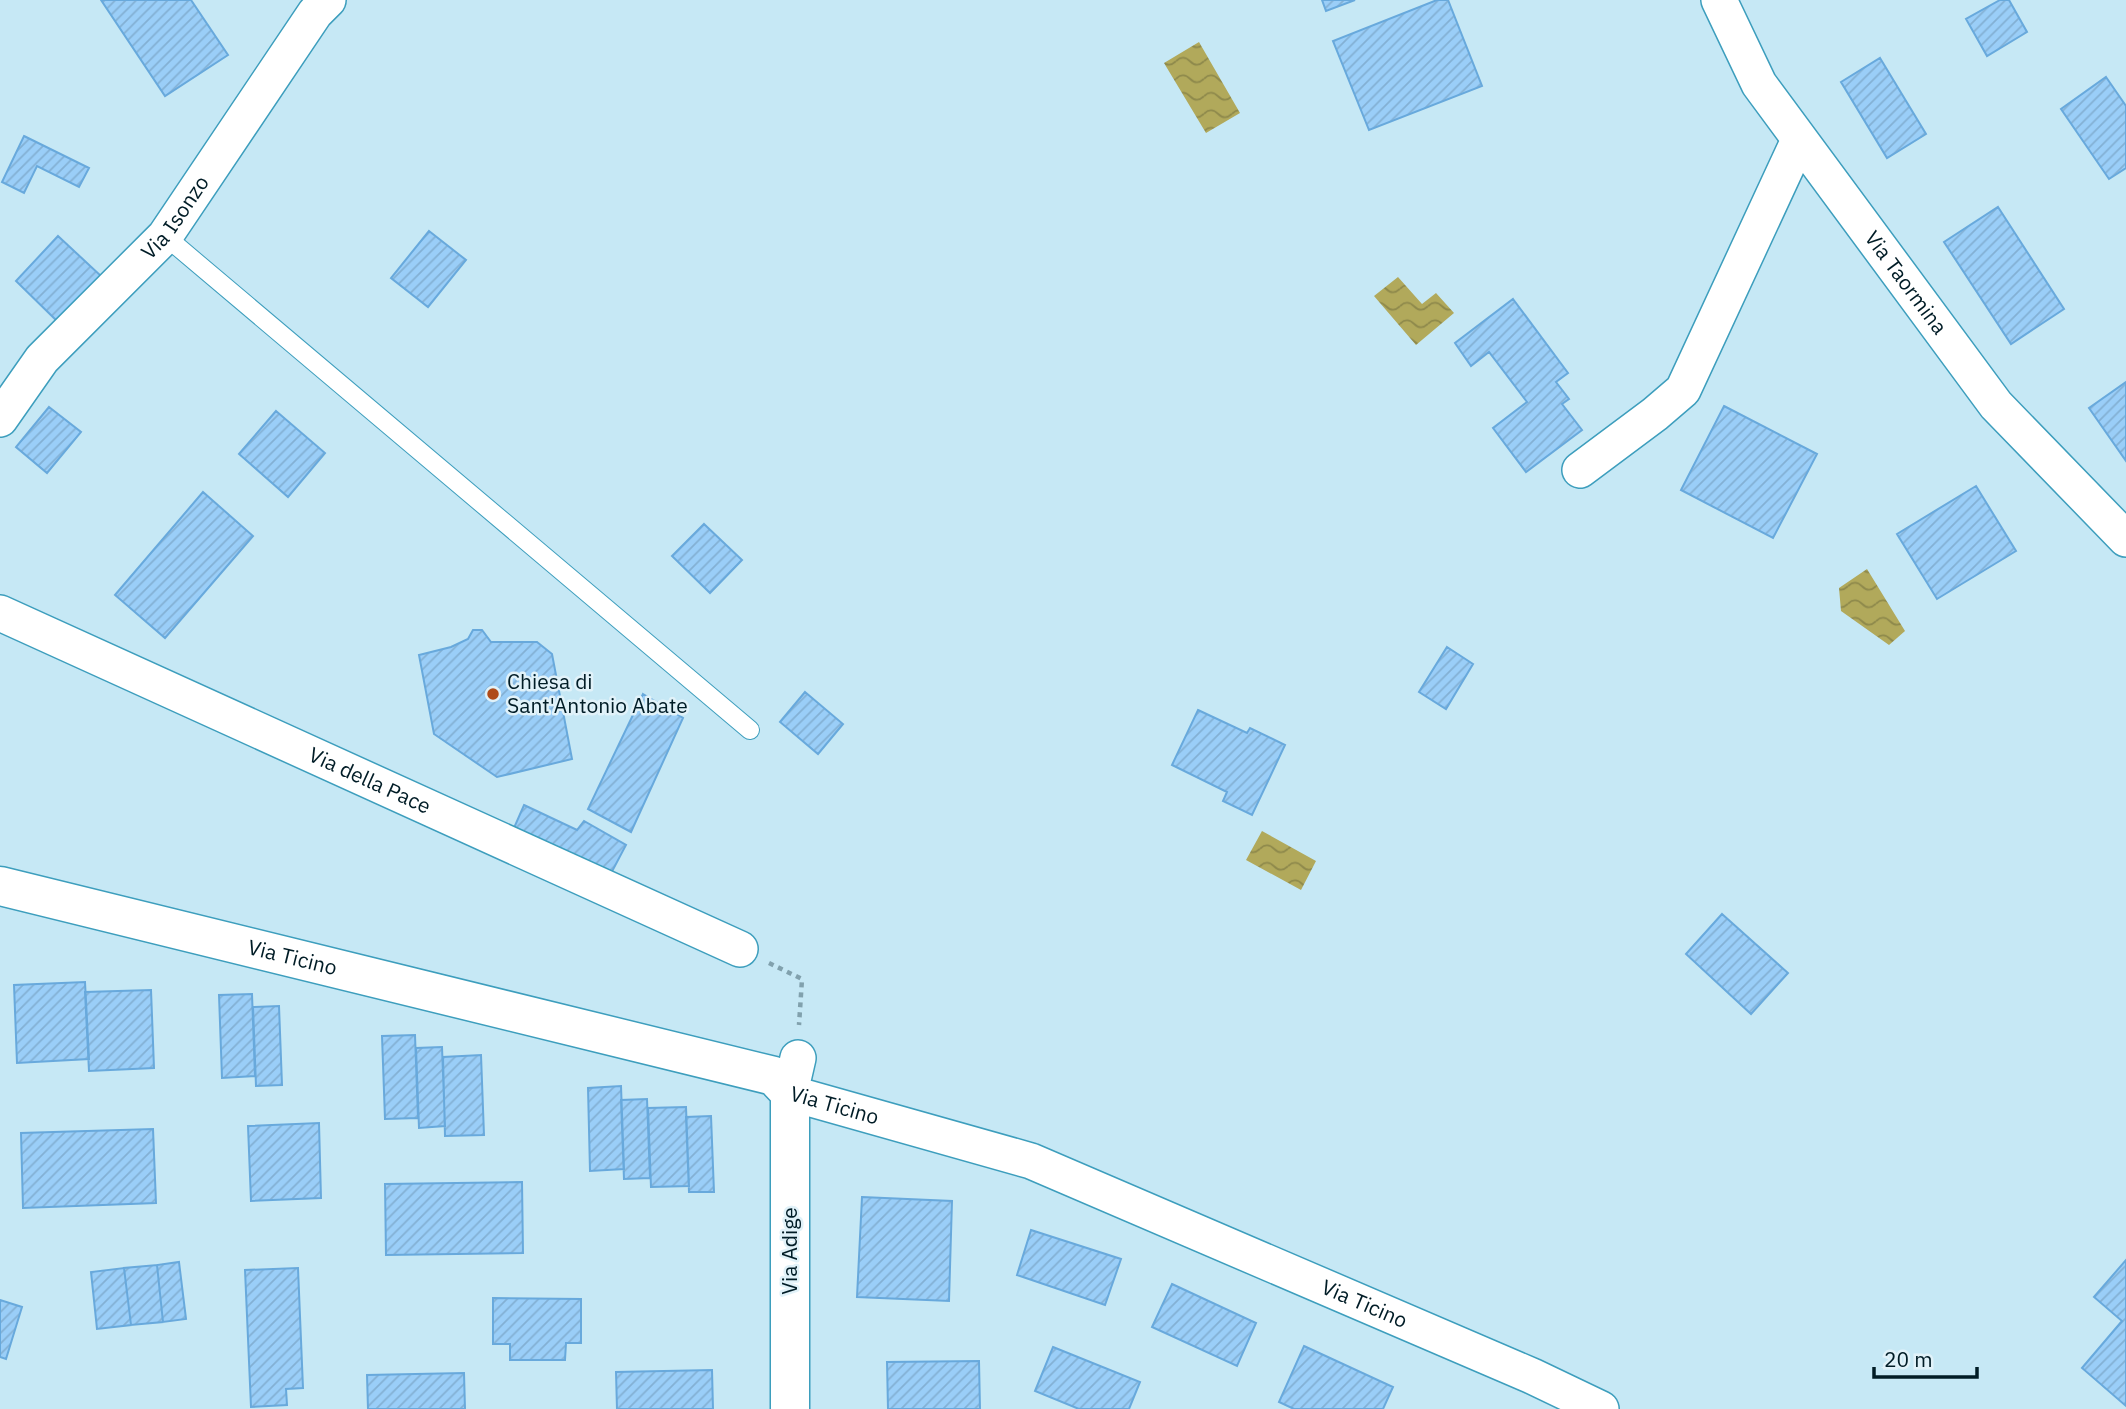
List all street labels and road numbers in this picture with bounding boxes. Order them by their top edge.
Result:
street label: Via Isonzo [135,170,215,265]
street label: Via Taormina [1859,225,1954,340]
street label: Via della Pace [305,740,436,820]
street label: Via Ticino [245,932,340,981]
street label: Via Ticino [787,1079,882,1130]
street label: Via Adige [775,1207,803,1295]
street label: Via Ticino [1317,1272,1412,1334]

